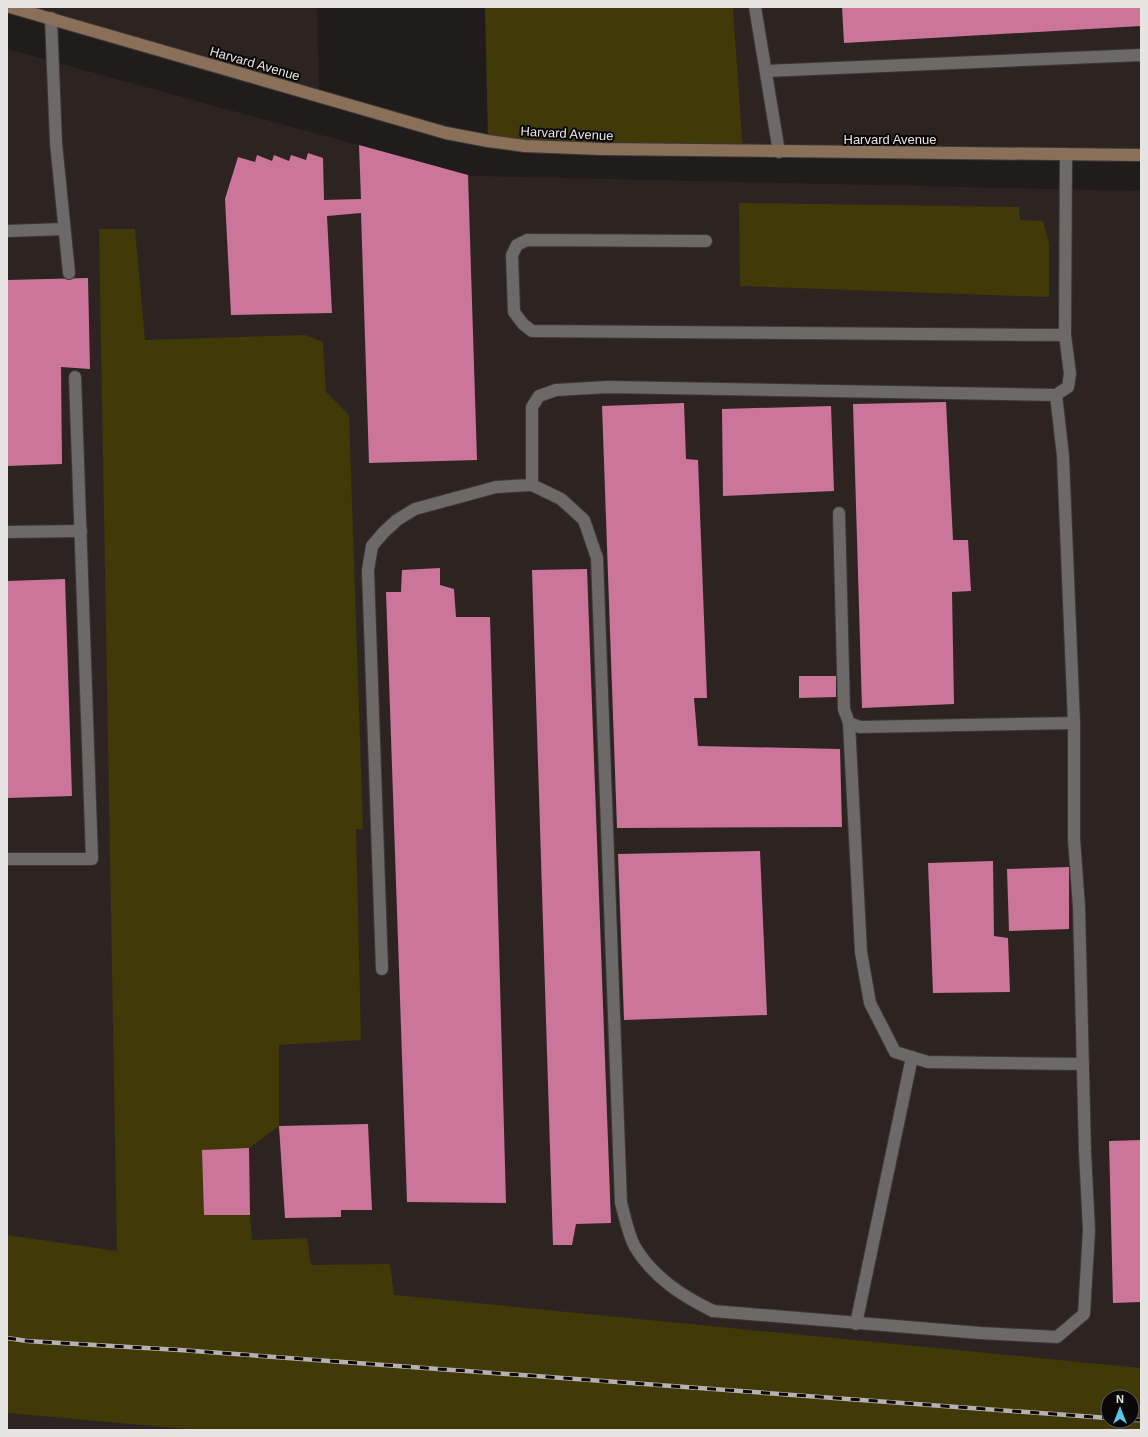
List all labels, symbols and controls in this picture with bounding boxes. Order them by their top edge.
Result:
street label: Harvard Avenue [208,43,302,84]
street label: Harvard Avenue [520,124,614,143]
street label: Harvard Avenue [844,132,937,147]
north arrow [1100,1389,1140,1429]
text: N [1116,1393,1124,1405]

